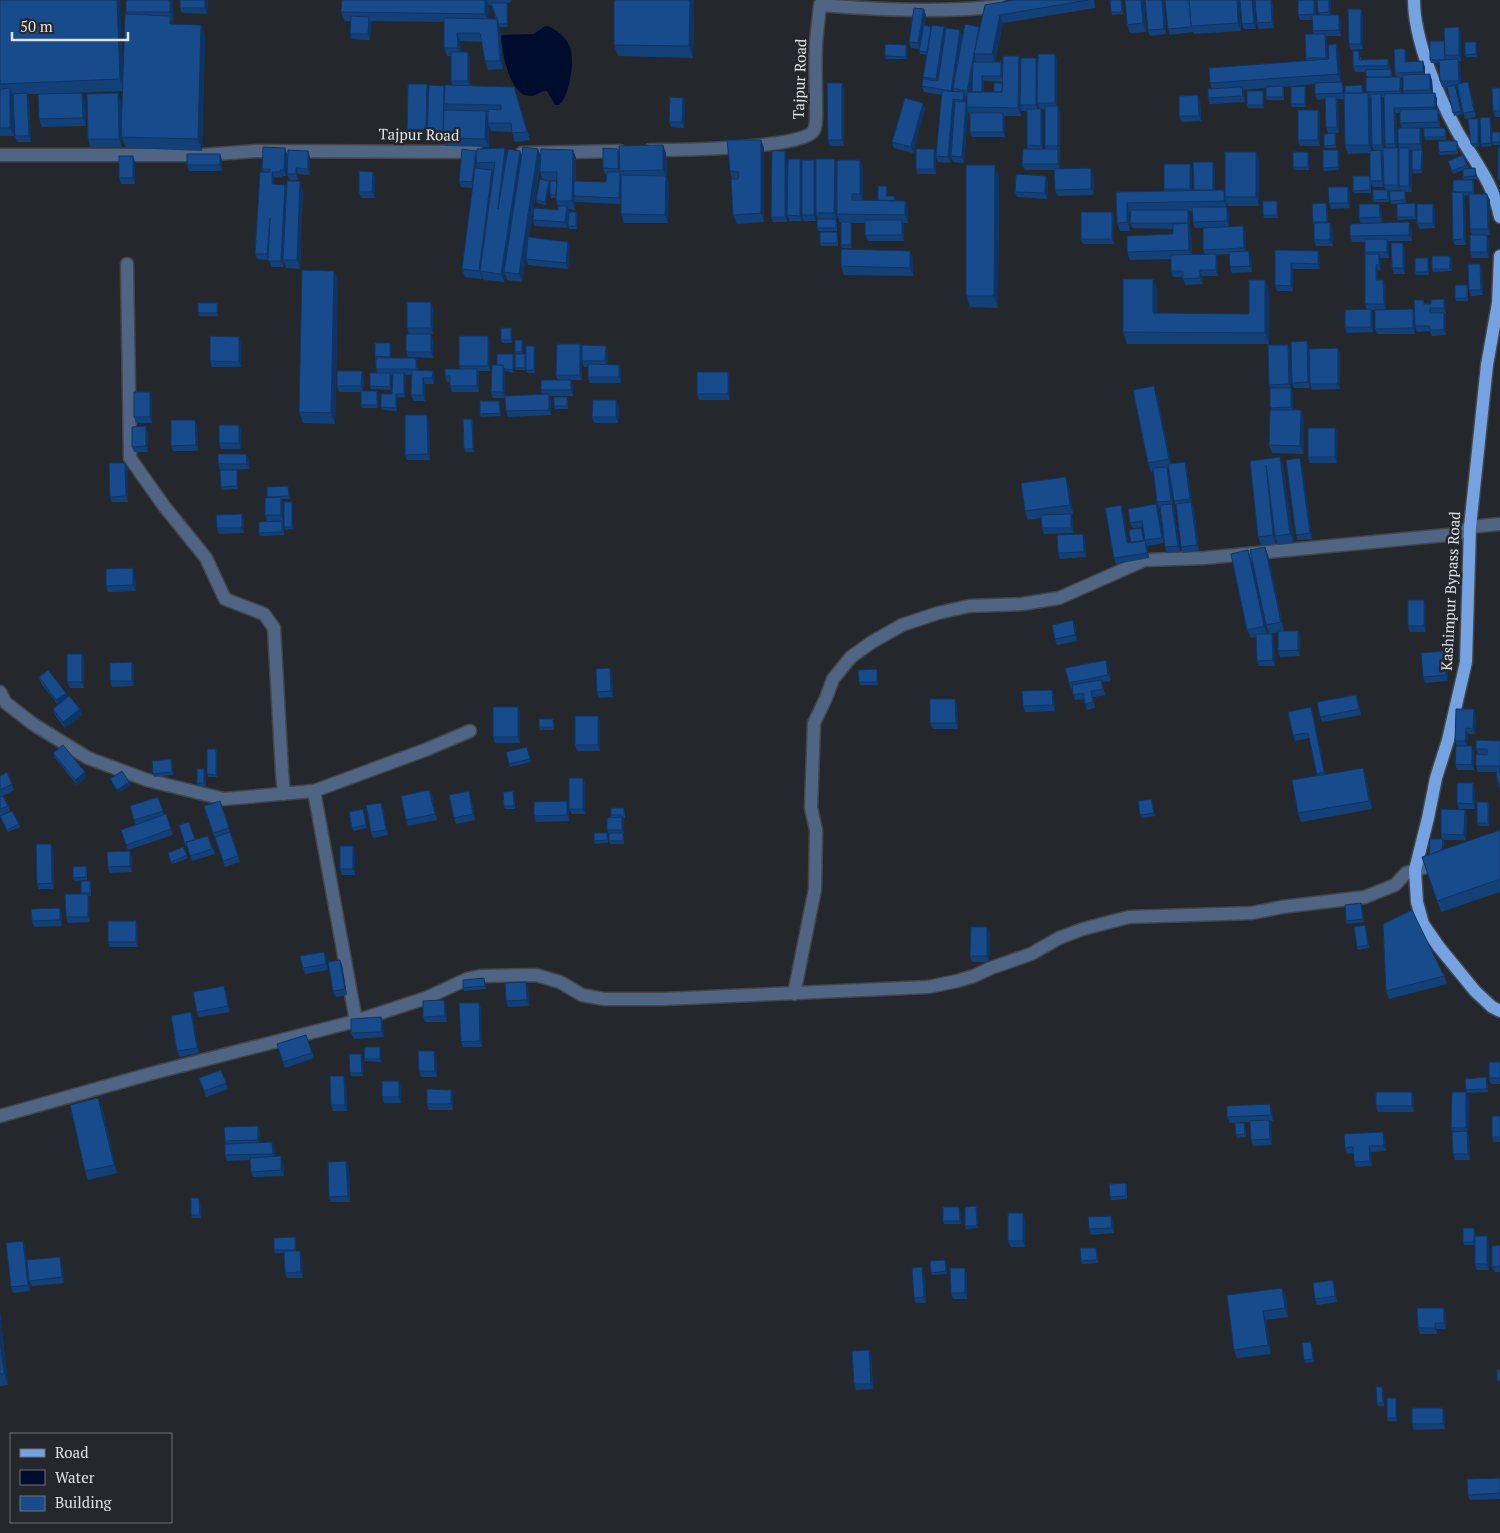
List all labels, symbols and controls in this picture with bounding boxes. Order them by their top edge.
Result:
scale bar [12,10,129,42]
text: 50 m [20,16,53,36]
street label: Tajpur Road [788,38,810,120]
street label: Tajpur Road [378,123,460,145]
street label: Kashimpur Bypass Road [1436,511,1464,671]
legend [10,1433,172,1523]
text: Road [55,1442,88,1462]
text: Water [55,1467,95,1487]
text: Building [55,1492,113,1512]

